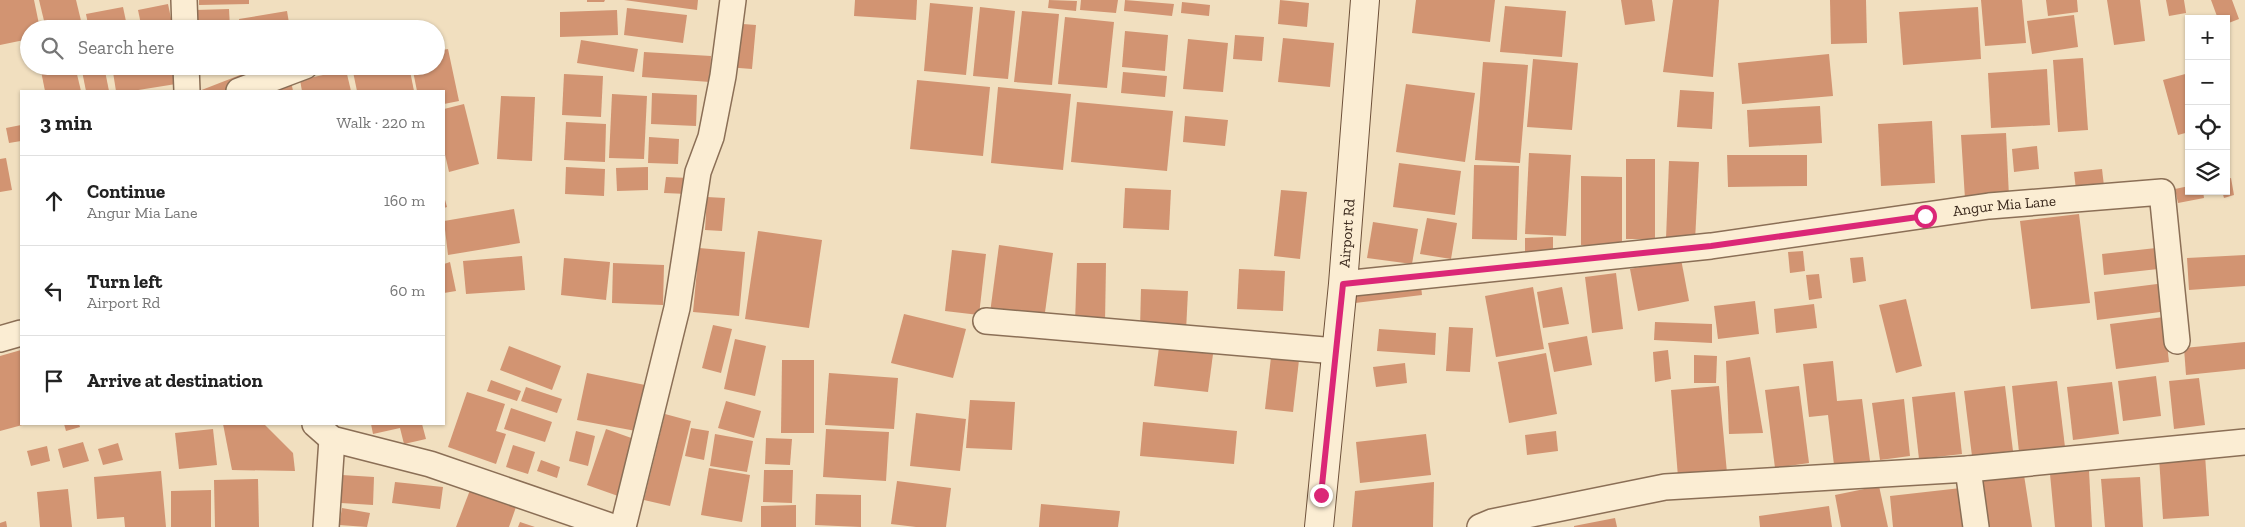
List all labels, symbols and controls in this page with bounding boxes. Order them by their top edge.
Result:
map controls [2185,15,2230,195]
button: + [2185,15,2230,60]
search box [20,20,445,75]
icon: search [38,34,66,62]
text: Search here [78,36,174,59]
button: − [2185,60,2230,105]
button: locate [2185,105,2230,150]
text: 3 min [40,110,92,135]
text: Walk · 220 m [337,113,425,132]
button: layers [2185,150,2230,195]
text: Continue [87,180,165,203]
icon: ahead [40,187,68,215]
text: 160 m [384,191,425,210]
street label: Angur Mia Lane [1951,192,2057,220]
street label: Airport Rd [1335,198,1359,268]
text: Angur Mia Lane [87,203,197,222]
route start [1914,205,1937,228]
text: Turn left [87,270,162,293]
icon: left [40,277,68,305]
text: 60 m [390,281,425,300]
text: Airport Rd [87,293,160,312]
icon: arrive [40,367,68,395]
text: Arrive at destination [87,369,263,392]
route end [1310,484,1333,507]

